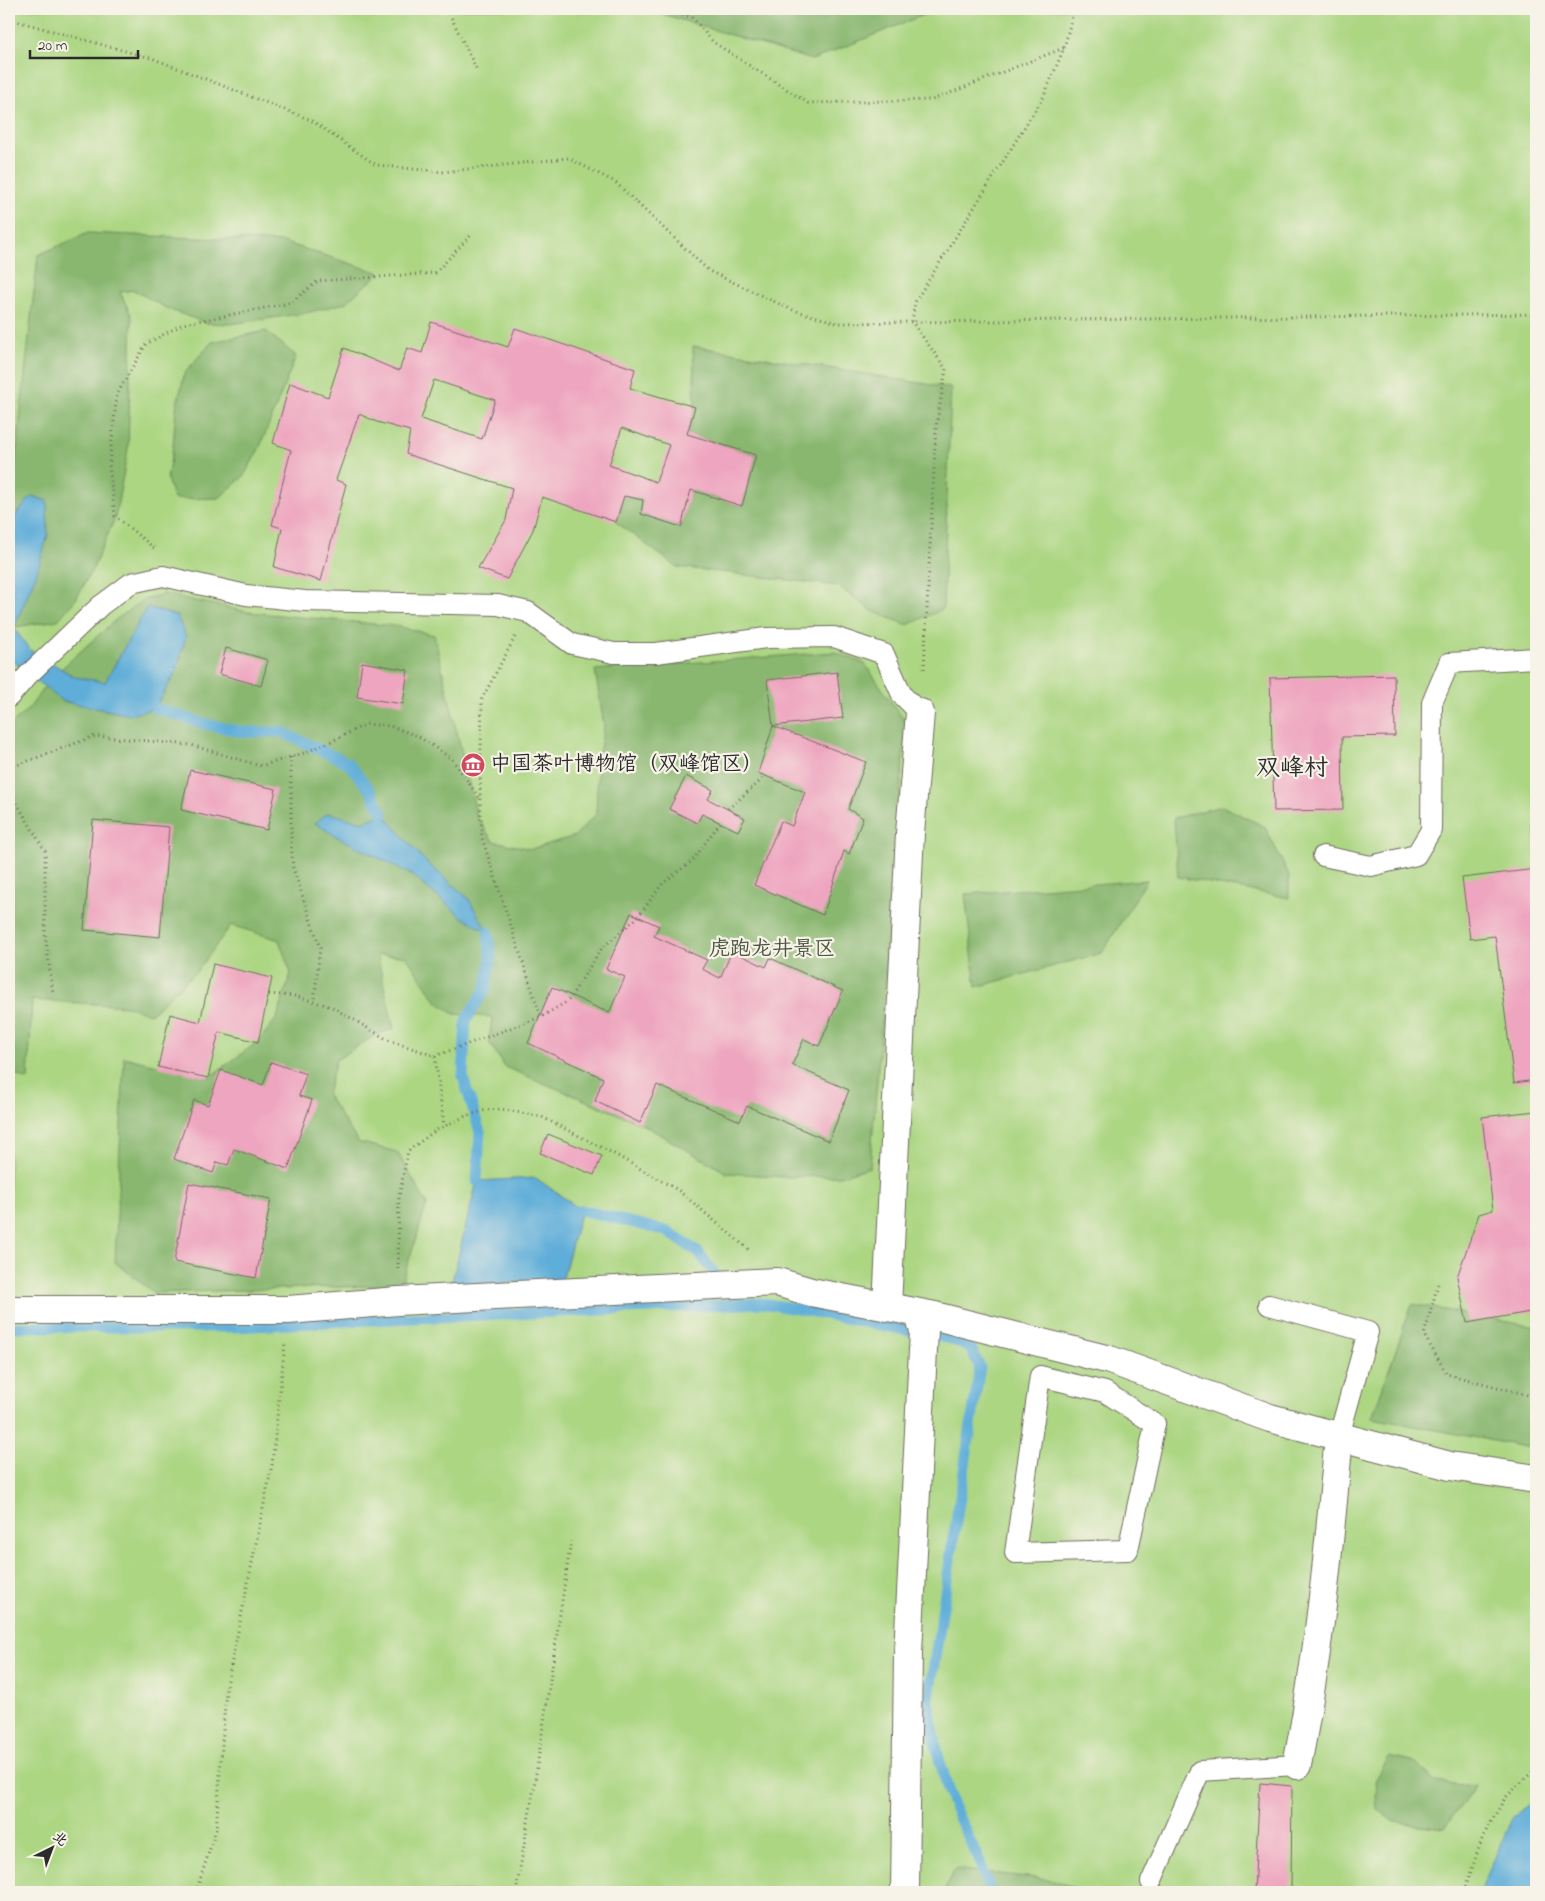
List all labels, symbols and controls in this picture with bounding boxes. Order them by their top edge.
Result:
scale bar [30,28,138,60]
text: 20 m [38,35,68,57]
place label: 中国茶叶博物馆（双峰馆区） [490,750,763,780]
museum icon: 中国茶叶博物馆（双峰馆区） [460,752,486,778]
district label: 双峰村 [1256,752,1328,787]
park label: 虎跑龙井景区 [709,935,835,965]
north arrow [28,1824,78,1874]
text: 北 [47,1827,72,1852]

